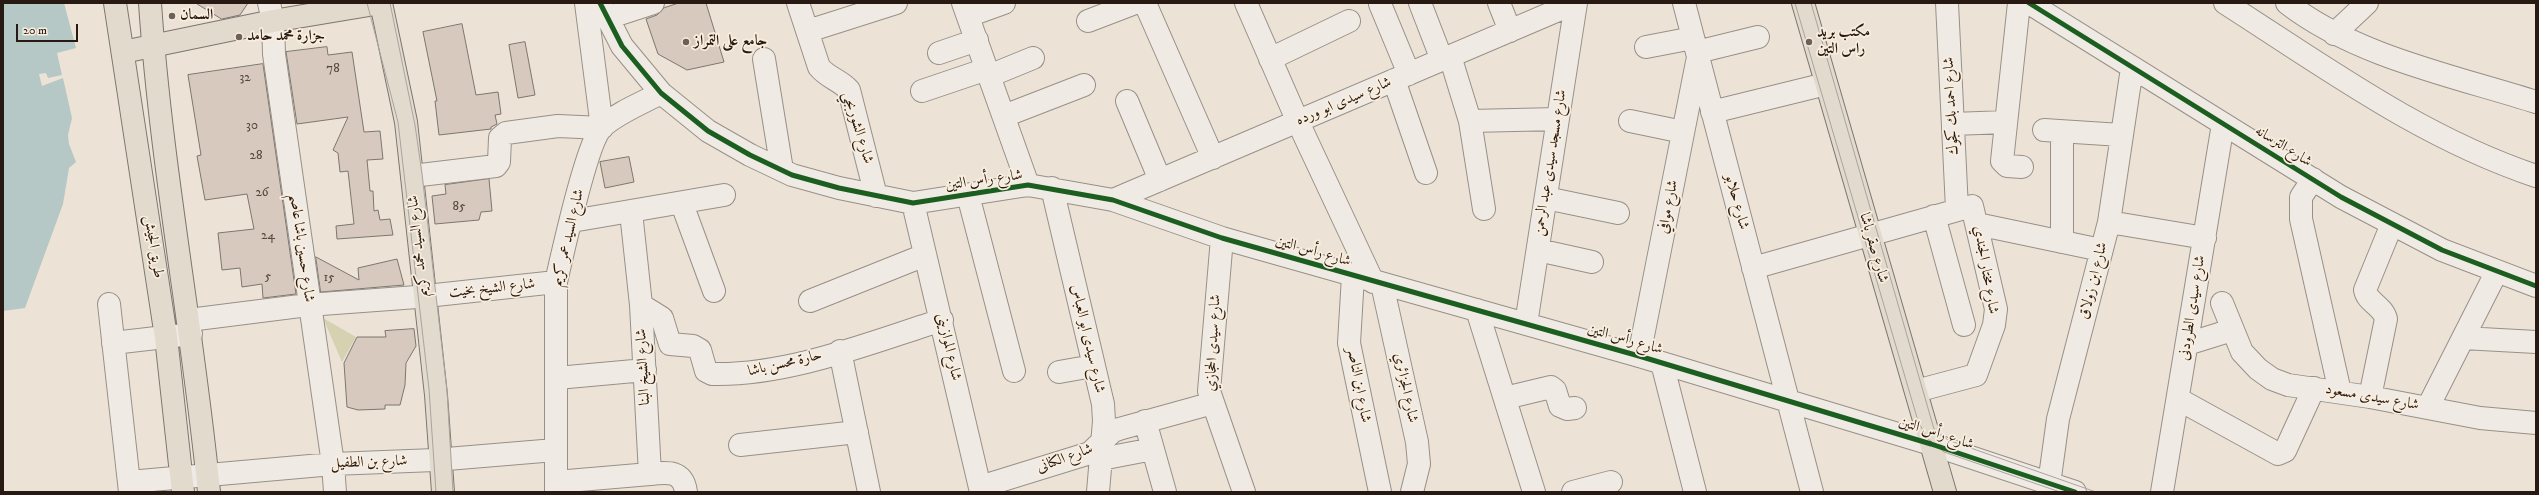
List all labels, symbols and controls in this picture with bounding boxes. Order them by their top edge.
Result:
place label: السمان [180,7,213,25]
marker: السمان [167,11,177,21]
scale bar [18,16,80,42]
text: 20 m [23,23,47,38]
place label: مكتب بريد راس التين [1817,24,1870,59]
place label: جزارة محمد حامد [247,28,325,46]
marker: جزارة محمد حامد [234,32,244,42]
place label: جامع على التمراز [694,33,767,51]
marker: جامع على التمراز [681,37,691,47]
marker: مكتب بريد راس التين [1804,37,1814,47]
street label: شارع احمد بك كجوك [1940,56,1964,156]
house number: 78 [326,61,340,77]
house number: 32 [239,70,251,86]
street label: شارع سيدى ابو ورده [1294,74,1394,130]
street label: شارع مسجد سيدى عبد الرحمن [1531,89,1571,237]
street label: شارع الشوربجي [838,90,876,166]
house number: 30 [246,118,258,134]
street label: شارع الترسانه [2251,122,2315,172]
house number: 28 [250,148,262,164]
street label: شارع رأس التين [944,167,1024,195]
street label: شارع حلابو [1720,172,1752,232]
street label: شارع موافي [1655,179,1683,235]
house number: 26 [255,185,269,201]
street label: شارع السيد عمر كريم [549,188,589,288]
street label: شارع حسين باشا عاصم [284,193,318,303]
street label: شارع السيد محمد كريم [405,195,433,297]
house number: 85 [453,199,465,215]
street label: شارع صقر باشا [1854,211,1892,285]
street label: طريق الجيش [139,214,167,280]
street label: شارع مختار الجندي [1968,224,2002,316]
house number: 24 [261,228,275,244]
street label: شارع رأس التين [1273,233,1353,271]
street label: شارع ابن زولاق [2076,241,2112,321]
street label: شارع سيدى الطرودنى [2176,254,2210,362]
house number: 5 [265,269,271,285]
house number: 15 [323,270,335,286]
street label: شارع الشيخ بخيت [448,276,536,302]
street label: شارع سيدى ابو العباس [1066,283,1108,395]
street label: شارع سيدى الحجازي [1202,294,1226,392]
street label: شارع الموازينى [931,311,965,383]
street label: شارع رأس التين [1585,321,1665,359]
street label: شارع الشيخ البنا [633,328,655,406]
street label: شارع ابن الناصر [1342,346,1374,424]
street label: حارة محسن باشا [746,347,824,381]
street label: شارع الجزائري [1389,352,1421,424]
street label: شارع سيدى مسعود [2324,381,2420,415]
street label: شارع رأس التين [1896,413,1976,455]
street label: شارع الكنانى [1034,441,1096,477]
street label: شارع بن الطفيل [330,453,408,473]

